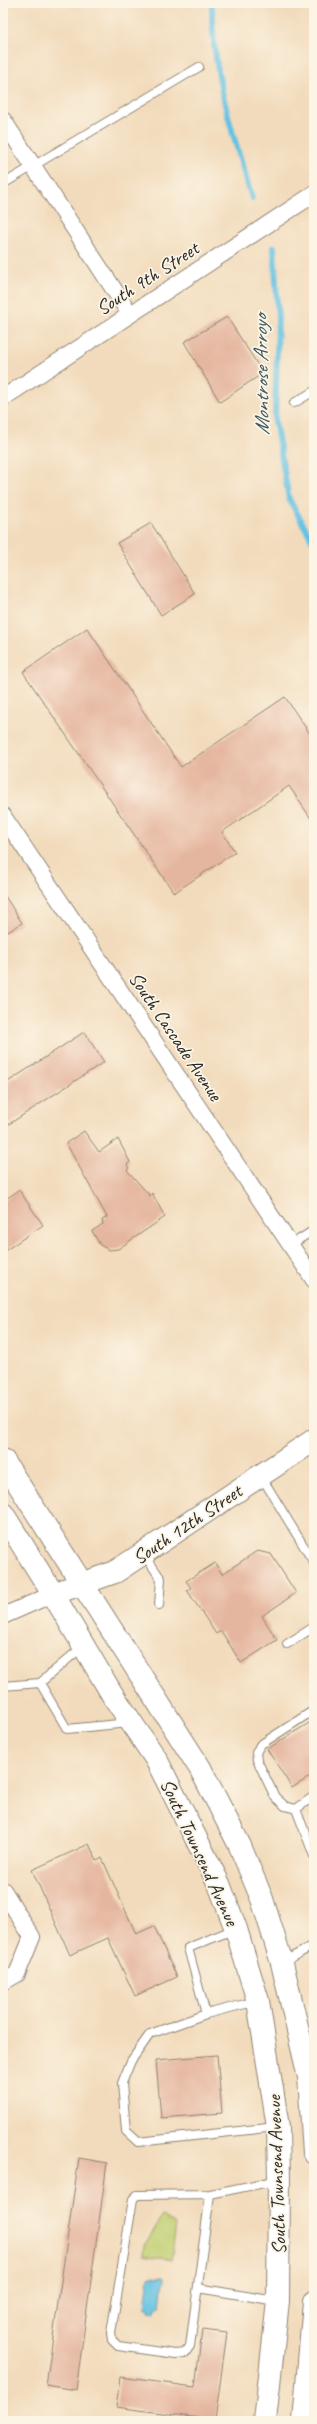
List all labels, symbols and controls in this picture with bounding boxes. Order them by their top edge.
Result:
street label: South 9th Street [91,235,205,321]
water label: Montrose Arroyo [247,311,275,435]
street label: South Cascade Avenue [123,967,229,1107]
street label: South 12th Street [128,1477,249,1570]
street label: South Townsend Avenue [155,1775,245,1931]
street label: South Townsend Avenue [261,2093,292,2255]

